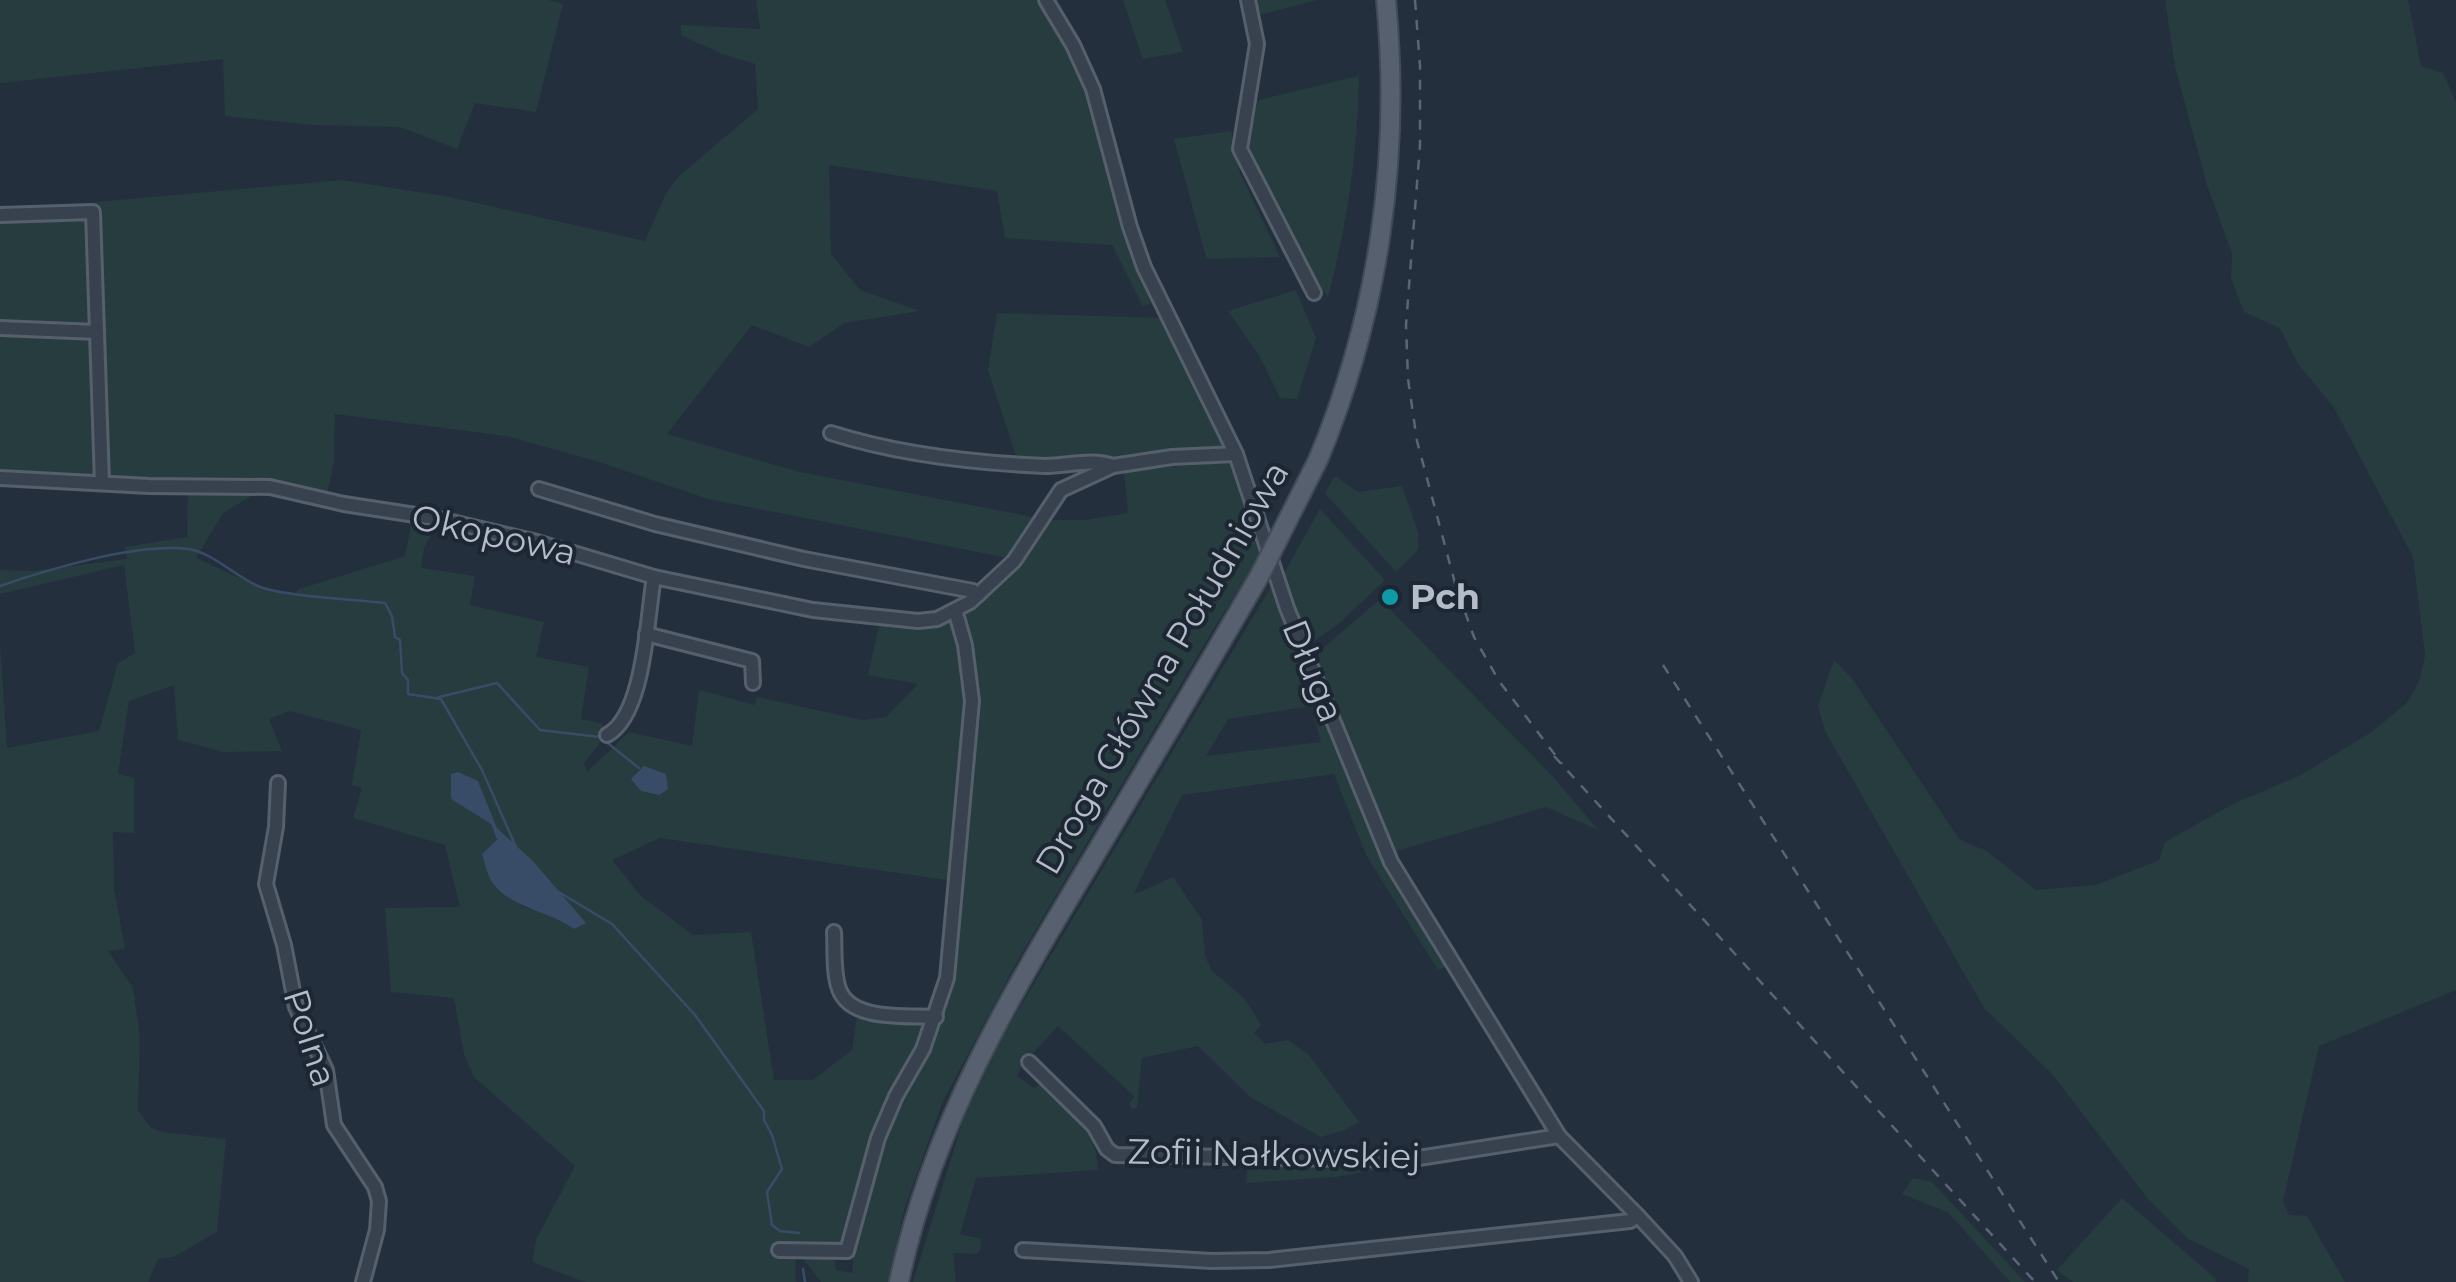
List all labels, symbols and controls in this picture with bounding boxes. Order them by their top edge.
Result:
street label: Droga Główna Południowa [1026,454,1298,882]
street label: Okopowa [408,495,580,574]
place label: Pch [1410,575,1480,618]
marker: Pch [1379,586,1401,608]
street label: Długa [1274,613,1353,728]
street label: Polna [275,983,346,1092]
street label: Zofii Nałkowskiej [1127,1129,1421,1178]

